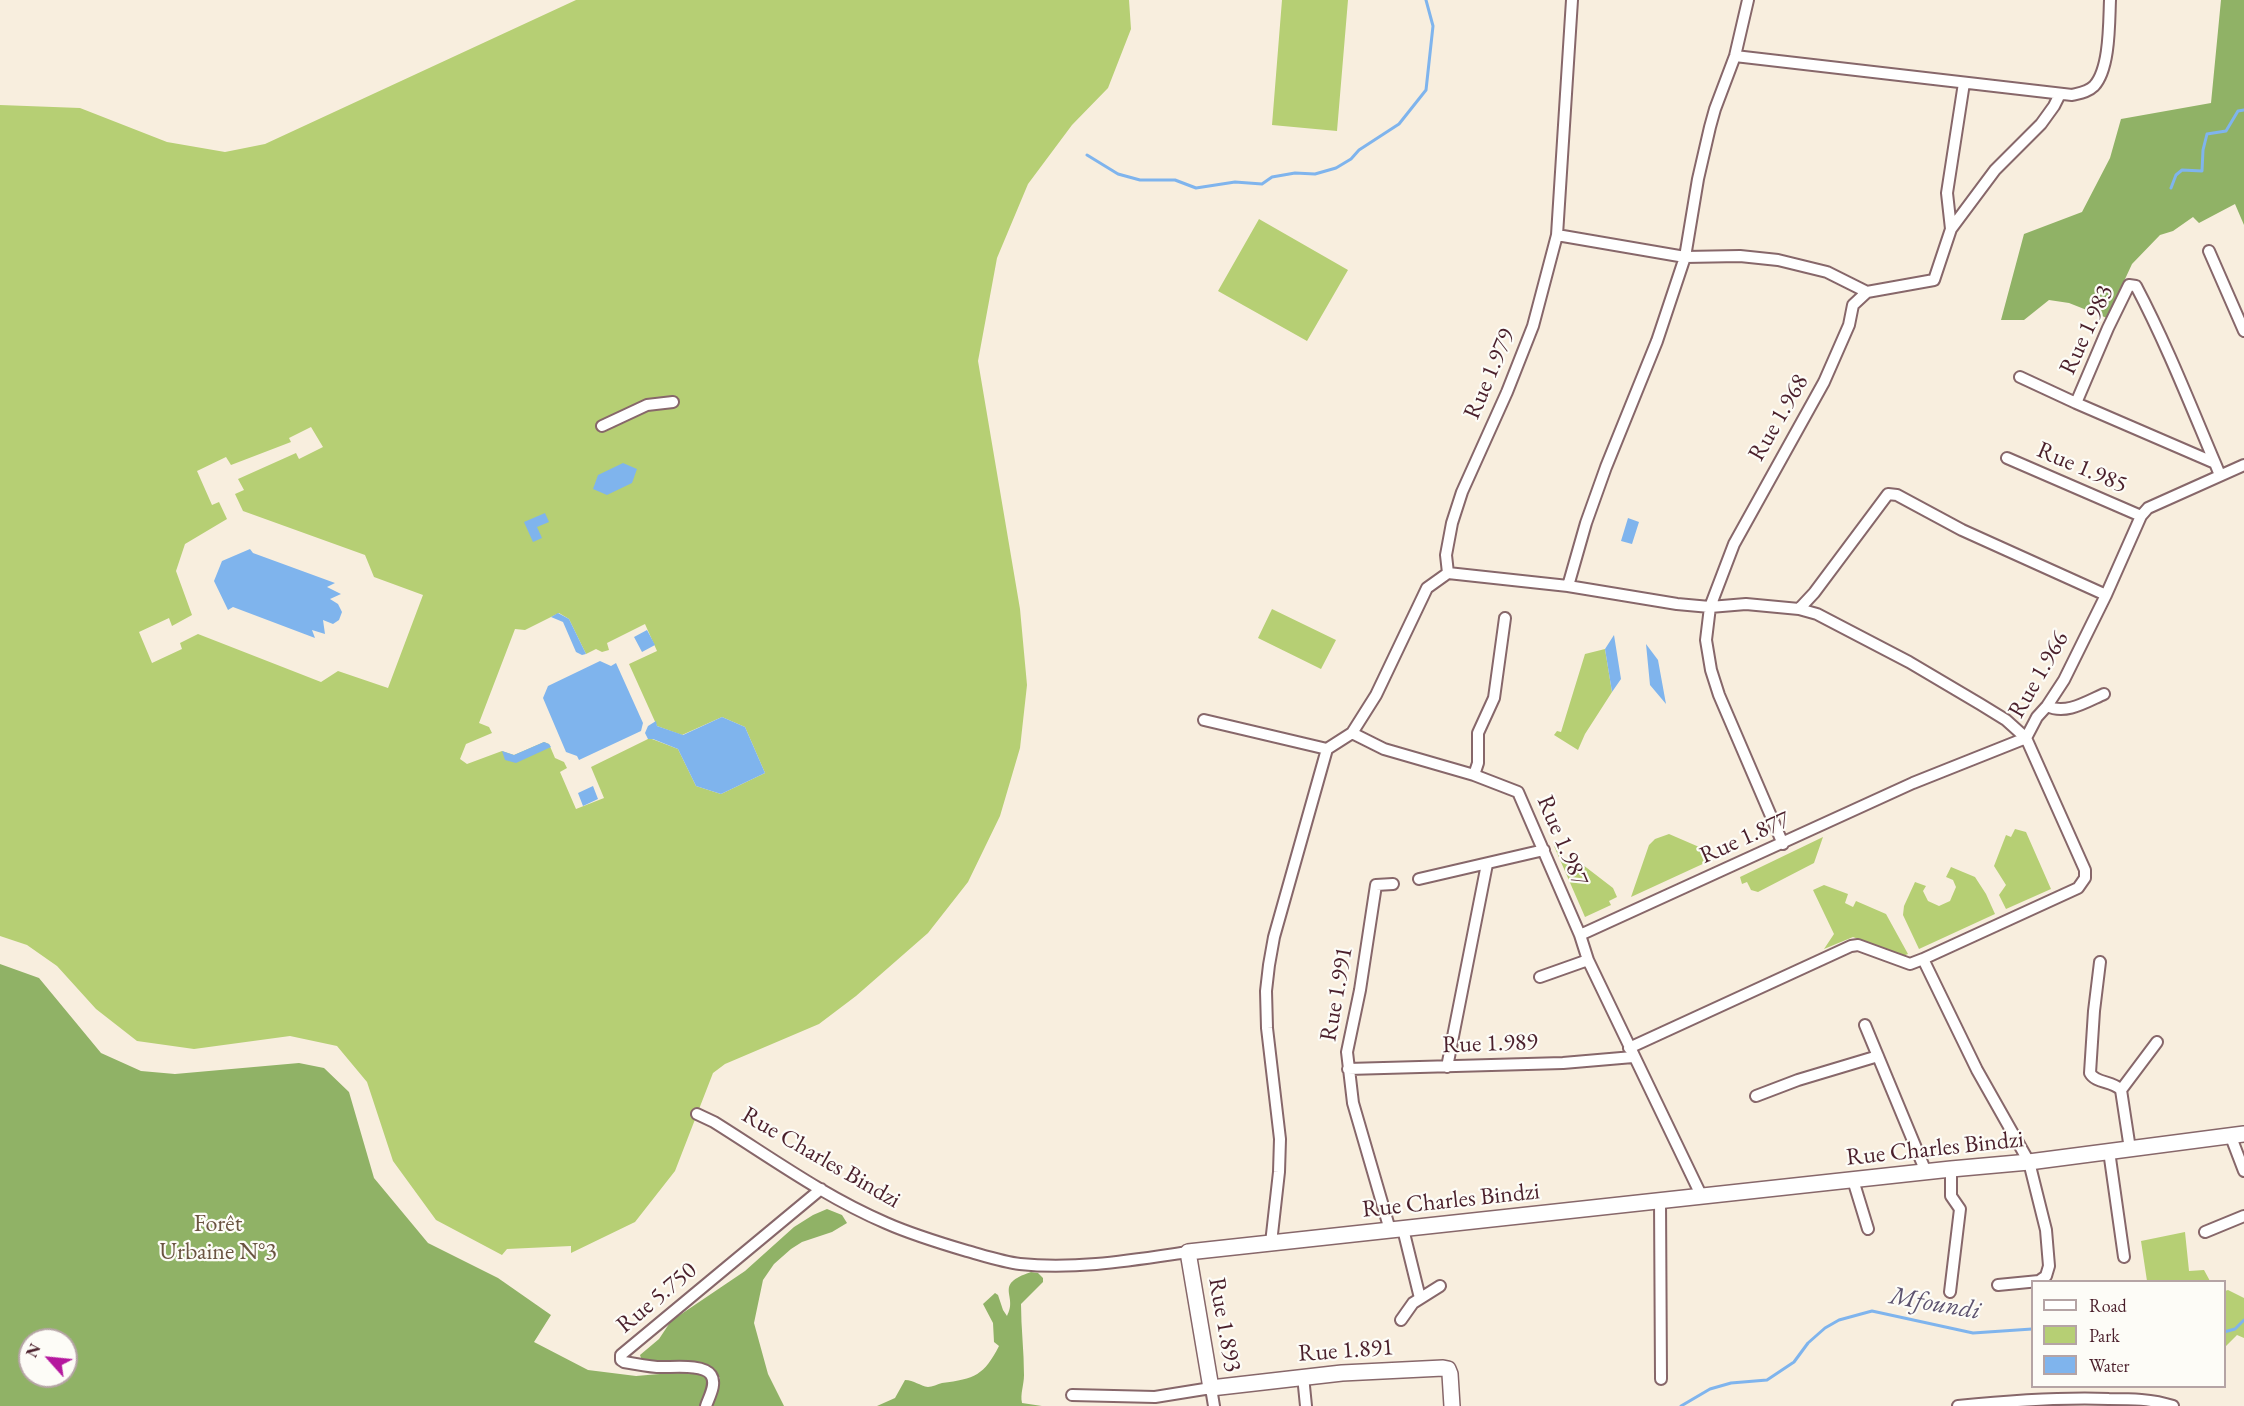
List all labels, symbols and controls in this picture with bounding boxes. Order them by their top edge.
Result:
street label: Rue 1.983 [2054,281,2120,379]
street label: Rue 1.979 [1458,324,1522,424]
street label: Rue 1.968 [1743,369,1815,467]
street label: Rue 1.985 [2032,436,2132,500]
street label: Rue 1.966 [2003,626,2075,724]
street label: Rue 1.987 [1530,791,1594,891]
street label: Rue 1.877 [1696,805,1794,871]
street label: Rue 1.991 [1315,944,1359,1044]
street label: Rue 1.989 [1442,1028,1538,1060]
street label: Rue Charles Bindzi [737,1101,905,1215]
street label: Rue Charles Bindzi [1845,1125,2025,1173]
street label: Rue Charles Bindzi [1361,1177,1541,1225]
park label: Forêt Urbaine N°3 [159,1210,277,1266]
street label: Rue 5.750 [611,1256,703,1340]
street label: Rue 1.893 [1202,1275,1246,1375]
legend [2031,1280,2226,1388]
water label: Mfoundi [1887,1281,1983,1327]
text: Road [2089,1294,2127,1317]
text: Park [2089,1324,2120,1347]
north arrow [18,1328,78,1388]
street label: Rue 1.891 [1297,1333,1395,1369]
text: N [21,1340,46,1361]
text: Water [2089,1354,2130,1377]

